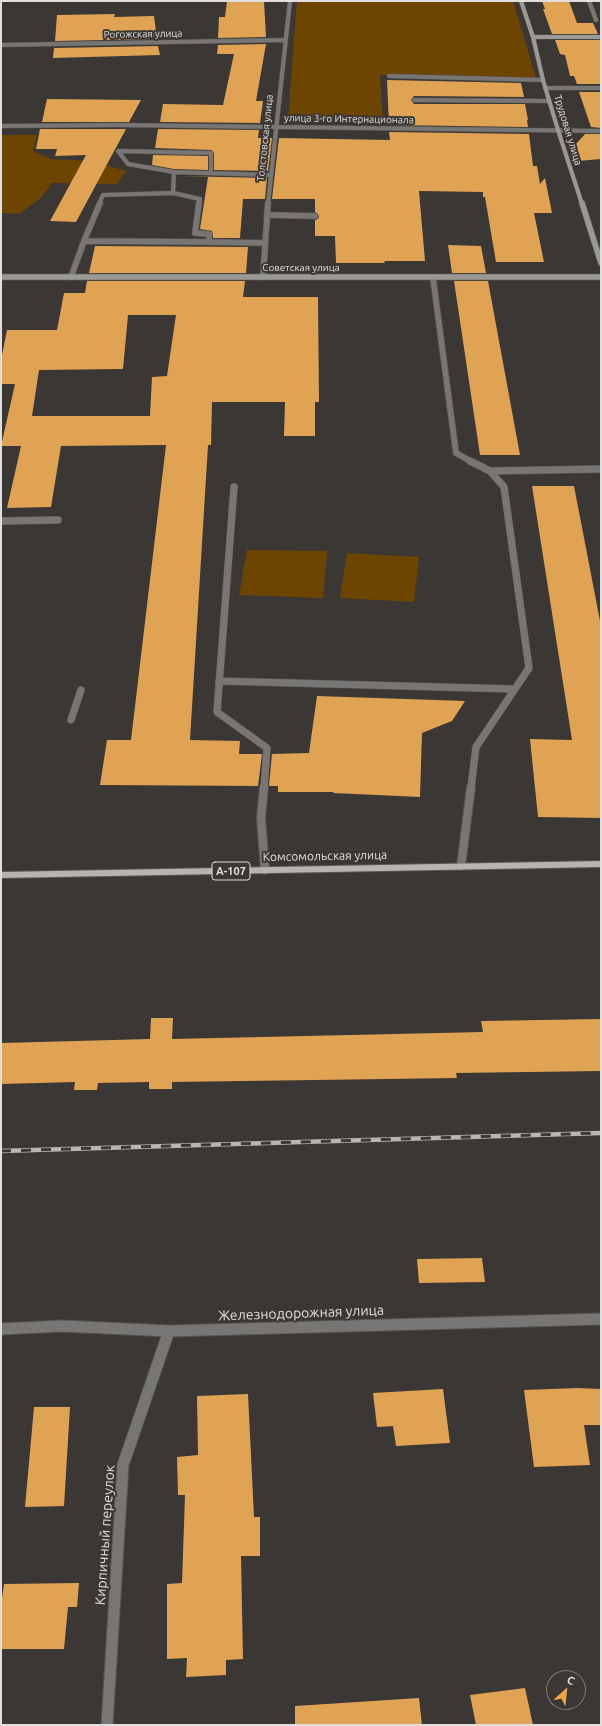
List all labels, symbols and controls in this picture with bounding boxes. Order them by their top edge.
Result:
street label: Рогожская улица [104,27,182,41]
street label: Трудовая улица [552,93,584,167]
street label: Толстовская улица [254,94,276,182]
street label: улица 3-го Интернационала [284,112,414,126]
street label: Советская улица [262,262,340,274]
street label: Комсомольская улица [263,848,387,864]
road number: А-107 [212,862,250,880]
street label: Железнодорожная улица [218,1302,384,1324]
street label: Кирпичный переулок [92,1464,118,1606]
north arrow [546,1670,586,1710]
text: С [565,1673,577,1687]

